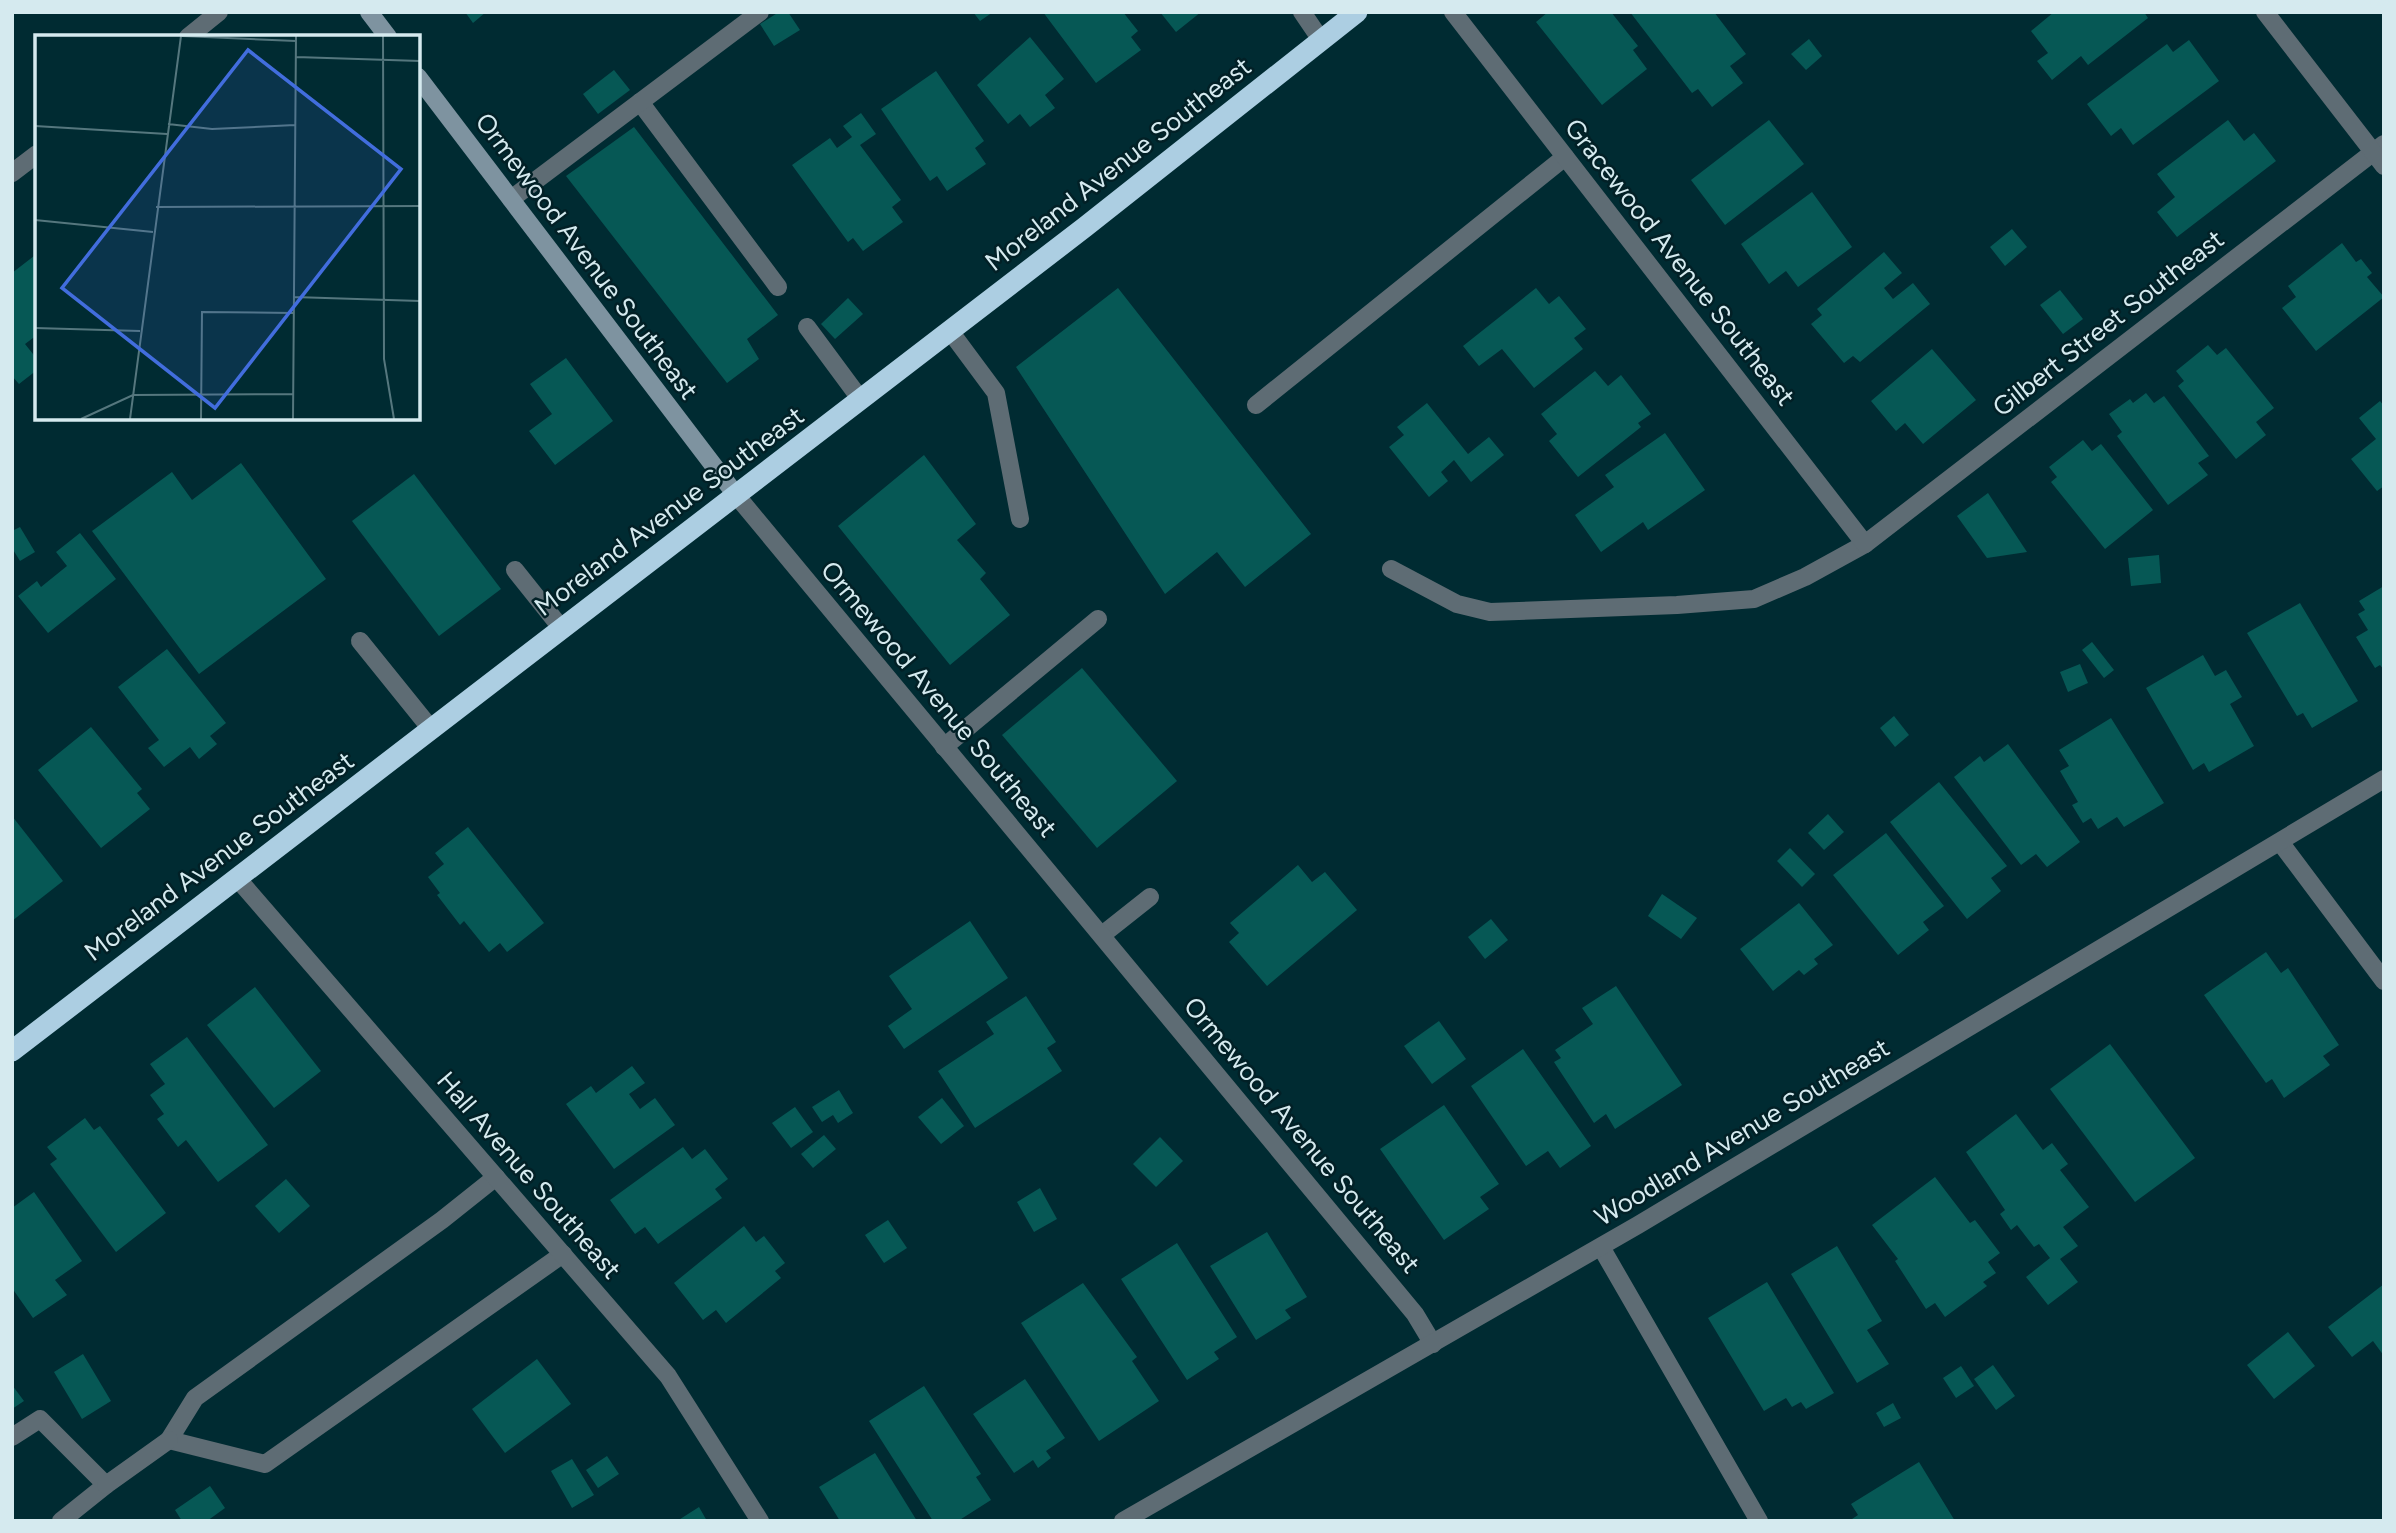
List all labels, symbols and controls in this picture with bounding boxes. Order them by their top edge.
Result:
inset map [35,35,420,420]
street label: Moreland Avenue Southeast [979,50,1258,278]
street label: Ormewood Avenue Southeast [469,106,705,406]
street label: Gracewood Avenue Southeast [1558,112,1802,412]
street label: Gilbert Street Southeast [1986,223,2230,423]
street label: Moreland Avenue Southeast [528,399,810,623]
street label: Ormewood Avenue Southeast [814,554,1064,844]
street label: Moreland Avenue Southeast [78,744,360,968]
street label: Ormewood Avenue Southeast [1177,990,1427,1280]
street label: Woodland Avenue Southeast [1589,1031,1895,1233]
street label: Hall Avenue Southeast [430,1065,628,1285]

